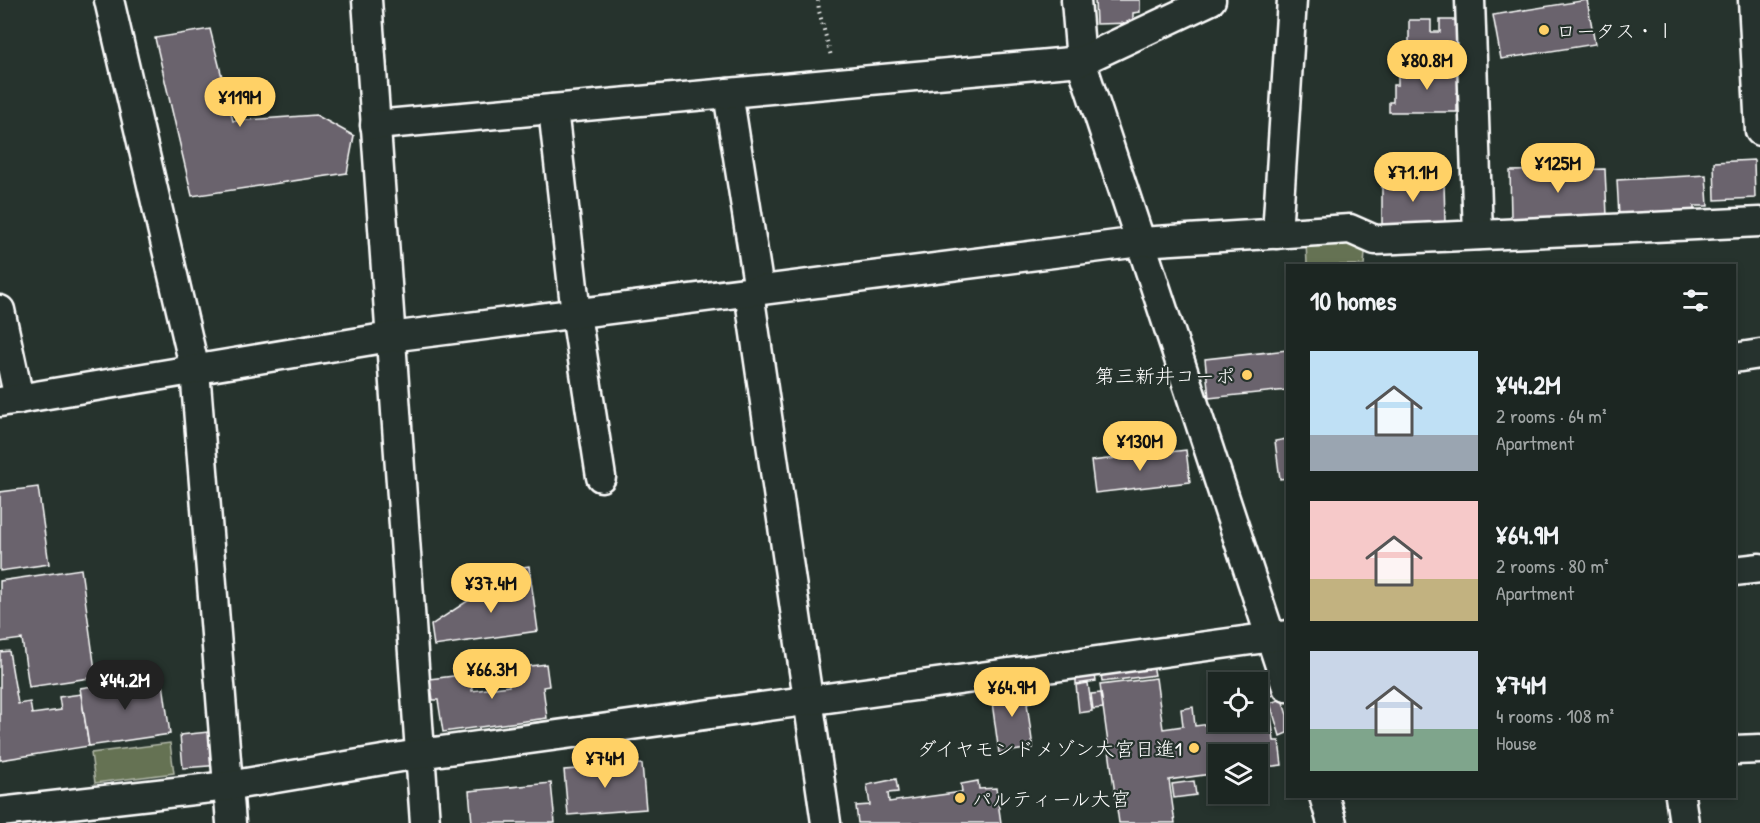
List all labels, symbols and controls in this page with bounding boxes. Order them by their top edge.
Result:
place label: ロータス・Ⅰ [1556,17,1675,44]
marker: ロータス・Ⅰ [1537,23,1551,37]
pin: ¥80.8M [1378,40,1476,91]
text: ¥80.8M [1401,46,1453,73]
pin: ¥119M [198,77,282,128]
text: ¥119M [218,83,262,110]
pin: ¥125M [1516,143,1600,194]
text: ¥125M [1535,149,1581,176]
pin: ¥71.1M [1364,152,1462,203]
text: ¥71.1M [1388,158,1438,185]
text: 10 homes [1310,283,1397,318]
icon: filters [1679,284,1712,317]
place label: 第三新井コーポ [1095,362,1235,389]
text: ¥44.2M [1496,367,1561,402]
marker: 第三新井コーポ [1240,368,1254,382]
icon: home [1358,375,1430,447]
text: 2 rooms · 64 m² [1496,402,1607,429]
pin: ¥130M [1098,421,1182,472]
text: ¥130M [1117,427,1163,454]
text: Apartment [1496,429,1574,456]
text: ¥64.9M [1496,517,1559,552]
icon: home [1358,525,1430,597]
text: 2 rooms · 80 m² [1496,552,1609,579]
pin: ¥37.4M [442,563,540,614]
text: ¥37.4M [465,569,517,596]
text: Apartment [1496,579,1574,606]
pin: ¥66.3M [443,649,541,700]
text: ¥66.3M [467,655,517,682]
pin: ¥44.2M [76,660,174,711]
text: ¥44.2M [100,666,150,693]
pin: ¥64.9M [963,667,1061,718]
text: ¥74M [1496,667,1546,702]
map controls [1208,672,1268,804]
button: locate [1208,672,1268,732]
text: ¥64.9M [988,673,1036,700]
icon: home [1358,675,1430,747]
text: 4 rooms · 108 m² [1496,702,1614,729]
text: House [1496,729,1537,756]
place label: ダイヤモンドメゾン大宮日進1 [917,735,1182,762]
pin: ¥74M [569,738,641,789]
marker: ダイヤモンドメゾン大宮日進1 [1187,741,1201,755]
text: ¥74M [586,744,624,771]
button: layers [1208,744,1268,804]
place label: パルティール大宮 [972,785,1131,812]
marker: パルティール大宮 [953,791,967,805]

